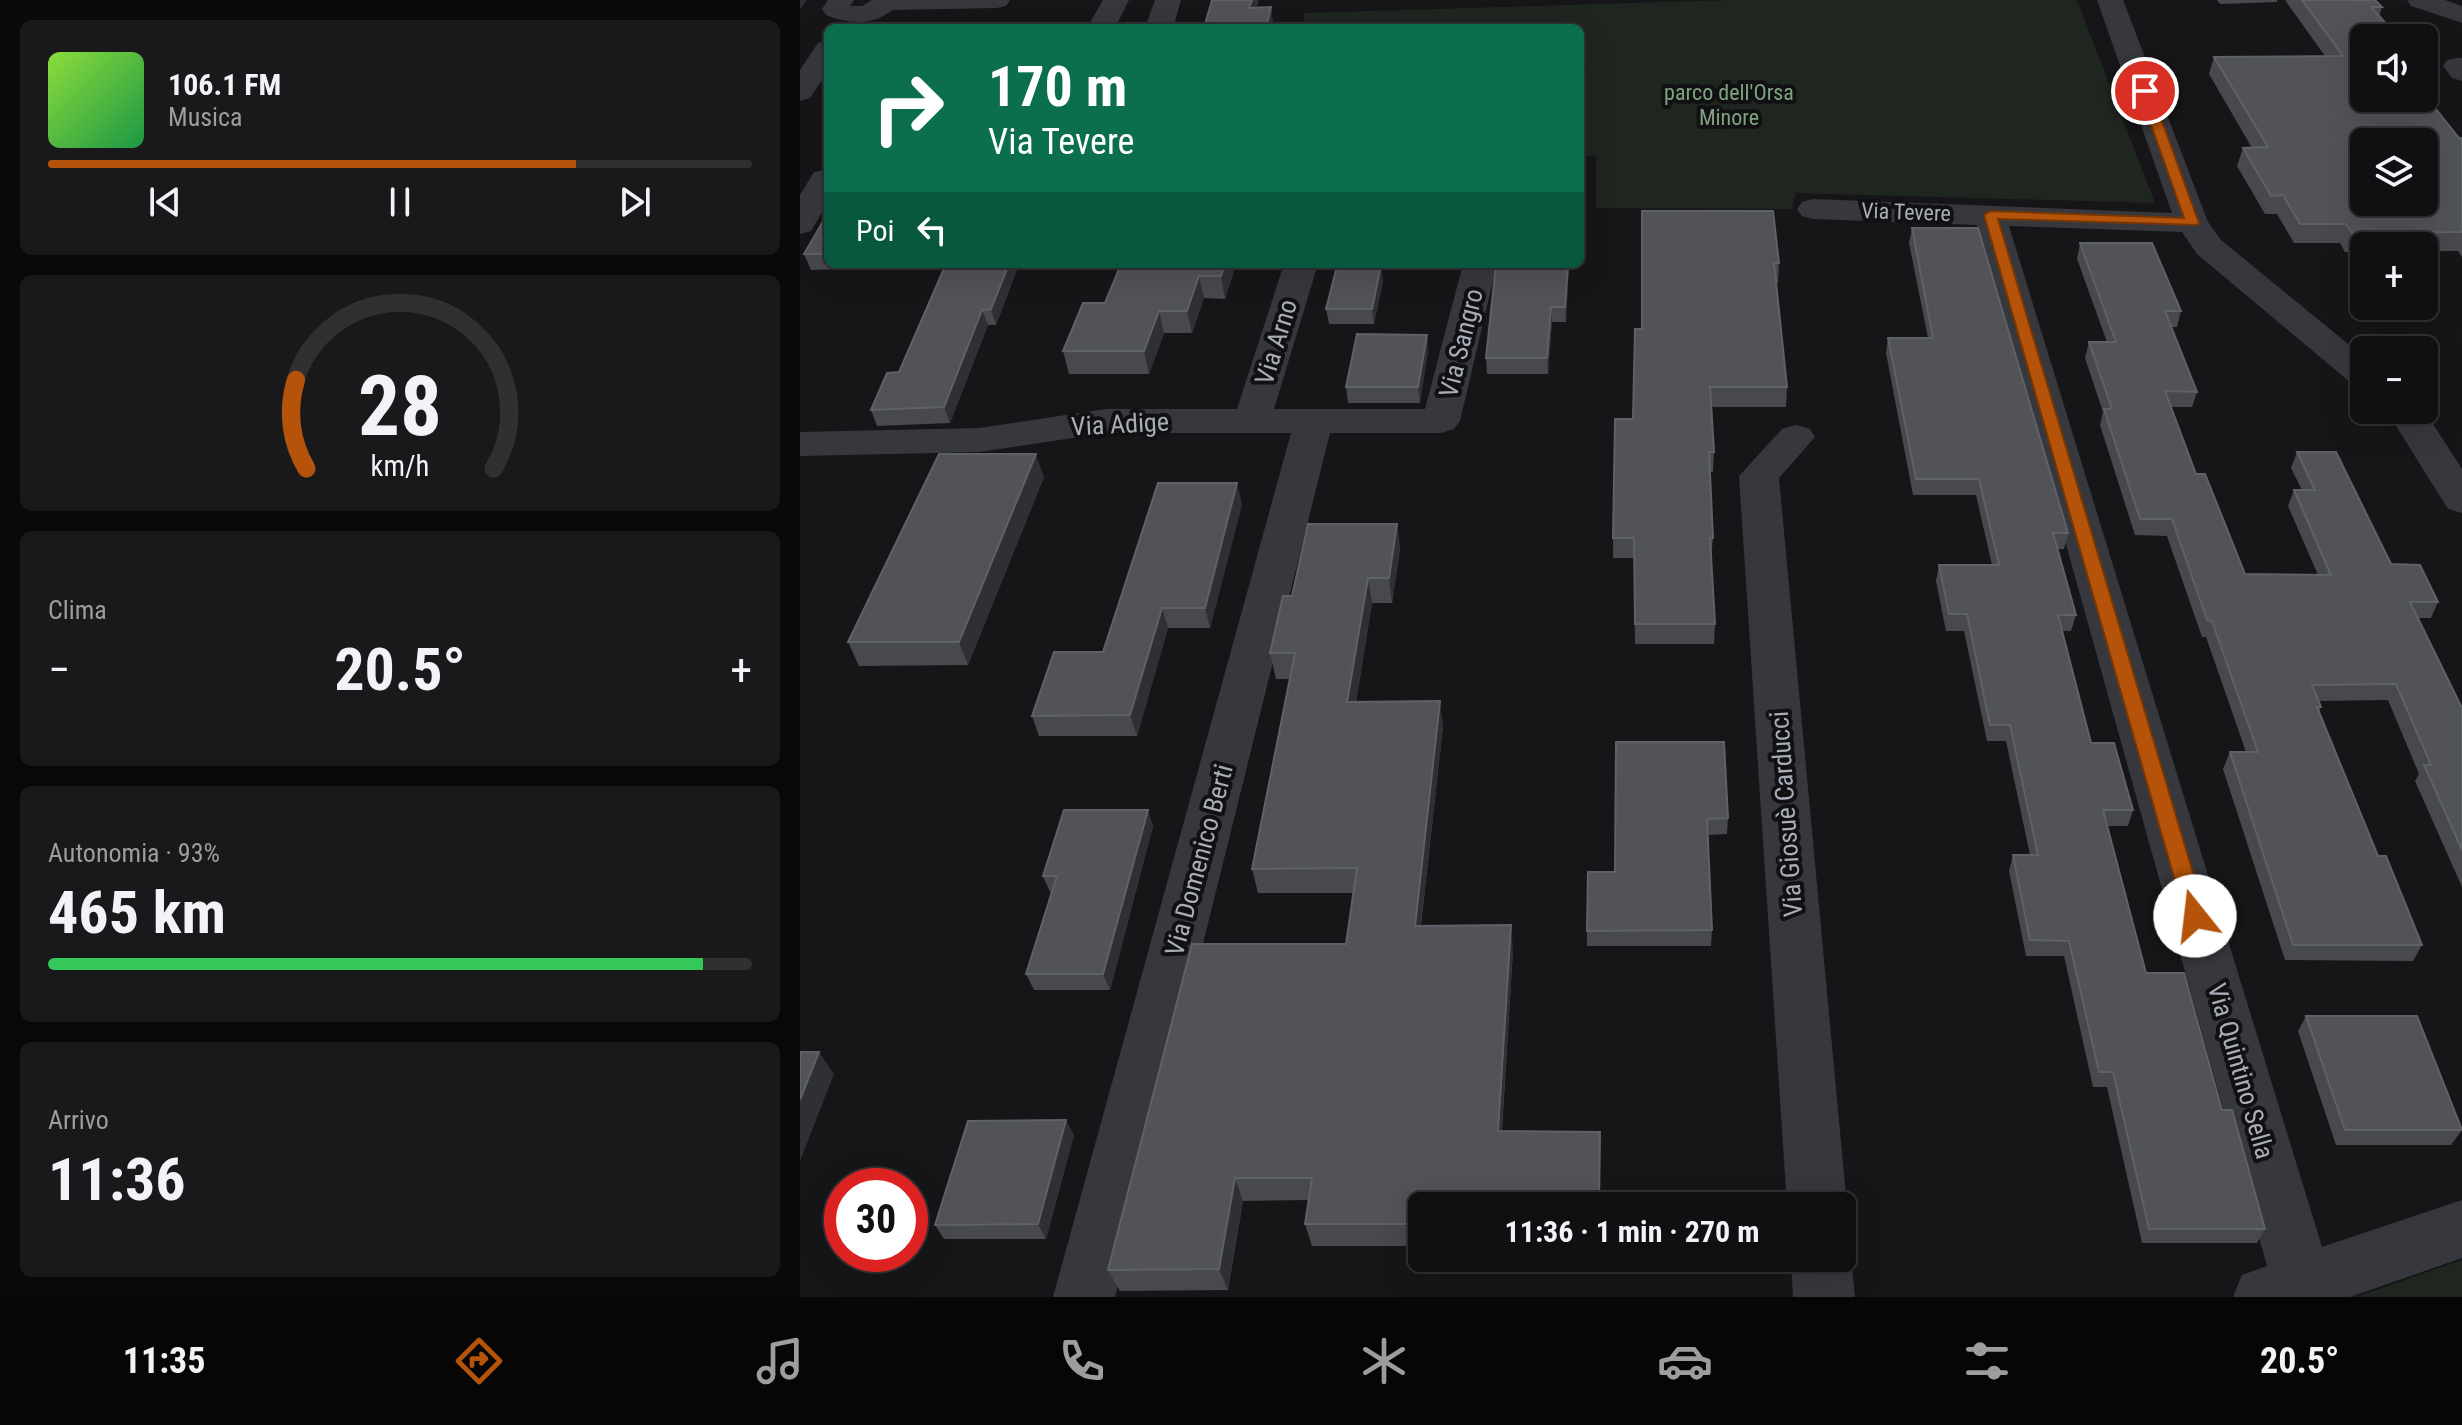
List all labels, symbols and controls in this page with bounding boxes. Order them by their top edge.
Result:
map controls [2350,24,2438,424]
button: sound [2350,24,2438,112]
text: 170 m [988,54,1127,120]
icon: right [856,56,960,160]
pin [2111,57,2179,125]
text: 106.1 FM [168,67,281,102]
icon: arrive [2123,69,2167,113]
park label: parco dell'Orsa Minore [1664,80,1794,130]
text: Musica [168,102,243,132]
text: Via Tevere [988,121,1134,163]
button: layers [2350,128,2438,216]
icon: previous [143,180,187,224]
icon: pause [378,180,422,224]
icon: next [613,180,657,224]
street label: Via Tevere [1861,198,1951,226]
icon: left [910,208,954,252]
text: Poi [856,213,894,248]
button: + [2350,232,2438,320]
street label: Via Sangro [1433,285,1489,401]
street label: Via Arno [1249,296,1303,388]
button: − [2350,336,2438,424]
text: 28 [358,358,442,455]
street label: Via Adige [1070,406,1170,442]
text: km/h [371,449,429,483]
text: Clima [48,595,107,625]
text: 20.5° [334,634,466,705]
text: − [48,644,70,696]
text: + [730,644,752,696]
street label: Via Giosuè Carducci [1764,710,1808,918]
street label: Via Domenico Berti [1159,761,1239,959]
text: Autonomia · 93% [48,838,220,868]
position arrow [2153,874,2237,958]
text: 465 km [48,877,226,948]
street label: Via Quintino Sella [2202,980,2280,1162]
text: Arrivo [48,1105,109,1135]
text: 11:36 [48,1144,186,1215]
speed limit sign: 30 [824,1168,928,1272]
text: 11:36 · 1 min · 270 m [1505,1214,1759,1249]
icon: directions [451,1333,507,1389]
icon: music [752,1333,808,1389]
icon: phone [1054,1333,1110,1389]
icon: climate [1356,1333,1412,1389]
icon: car [1657,1333,1713,1389]
icon: filters [1959,1333,2015,1389]
text: 11:35 [123,1340,205,1382]
text: 20.5° [2260,1340,2339,1382]

